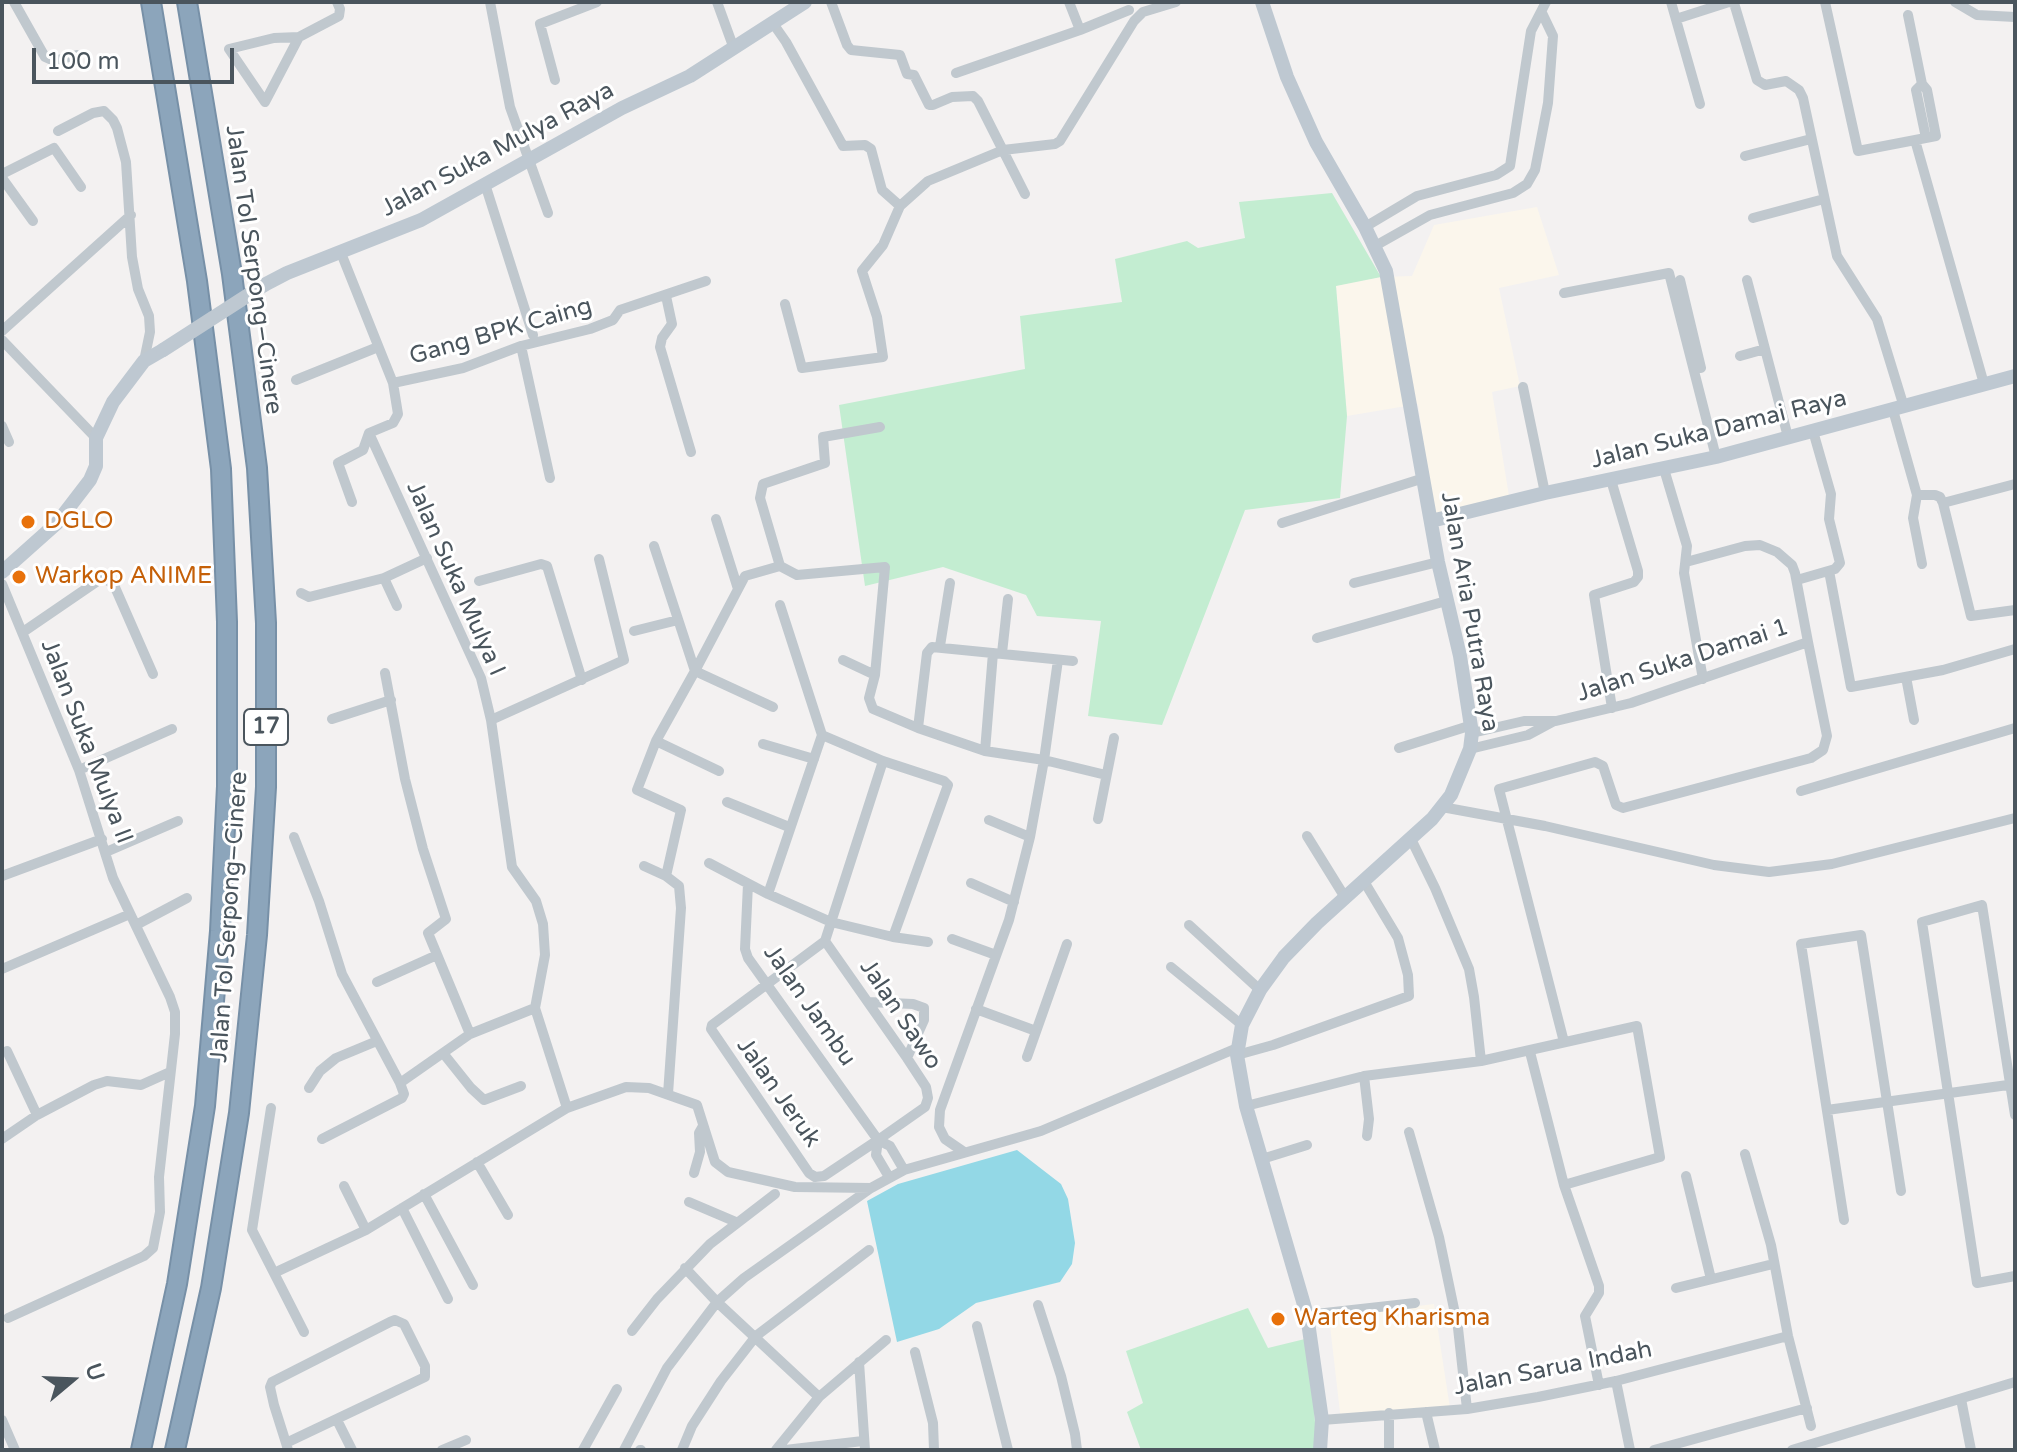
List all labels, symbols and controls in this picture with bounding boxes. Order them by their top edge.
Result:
scale bar [36,32,238,82]
text: 100 m [46,47,120,76]
street label: Jalan Suka Mulya Raya [377,76,619,224]
street label: Jalan Tol Serpong–Cinere [218,124,288,416]
street label: Gang BPK Caing [406,292,596,372]
street label: Jalan Suka Damai Raya [1588,384,1850,476]
street label: Jalan Suka Mulya I [399,477,511,681]
street label: Jalan Aria Putra Raya [1434,490,1504,734]
place label: DGLO [44,508,114,536]
marker: DGLO [19,513,37,531]
place label: Warkop ANIME [35,563,212,591]
marker: Warkop ANIME [10,568,28,586]
street label: Jalan Suka Damai 1 [1574,613,1792,709]
street label: Jalan Suka Mulya II [34,636,138,848]
road number: 17 [244,709,288,745]
street label: Jalan Tol Serpong–Cinere [205,771,255,1063]
street label: Jalan Jambu [757,940,861,1072]
street label: Jalan Sawo [853,955,947,1075]
street label: Jalan Jeruk [730,1033,826,1153]
place label: Warteg Kharisma [1294,1305,1490,1333]
marker: Warteg Kharisma [1269,1310,1287,1328]
street label: Jalan Sarua Indah [1451,1336,1655,1402]
north arrow [32,1340,112,1420]
text: U [80,1360,110,1384]

